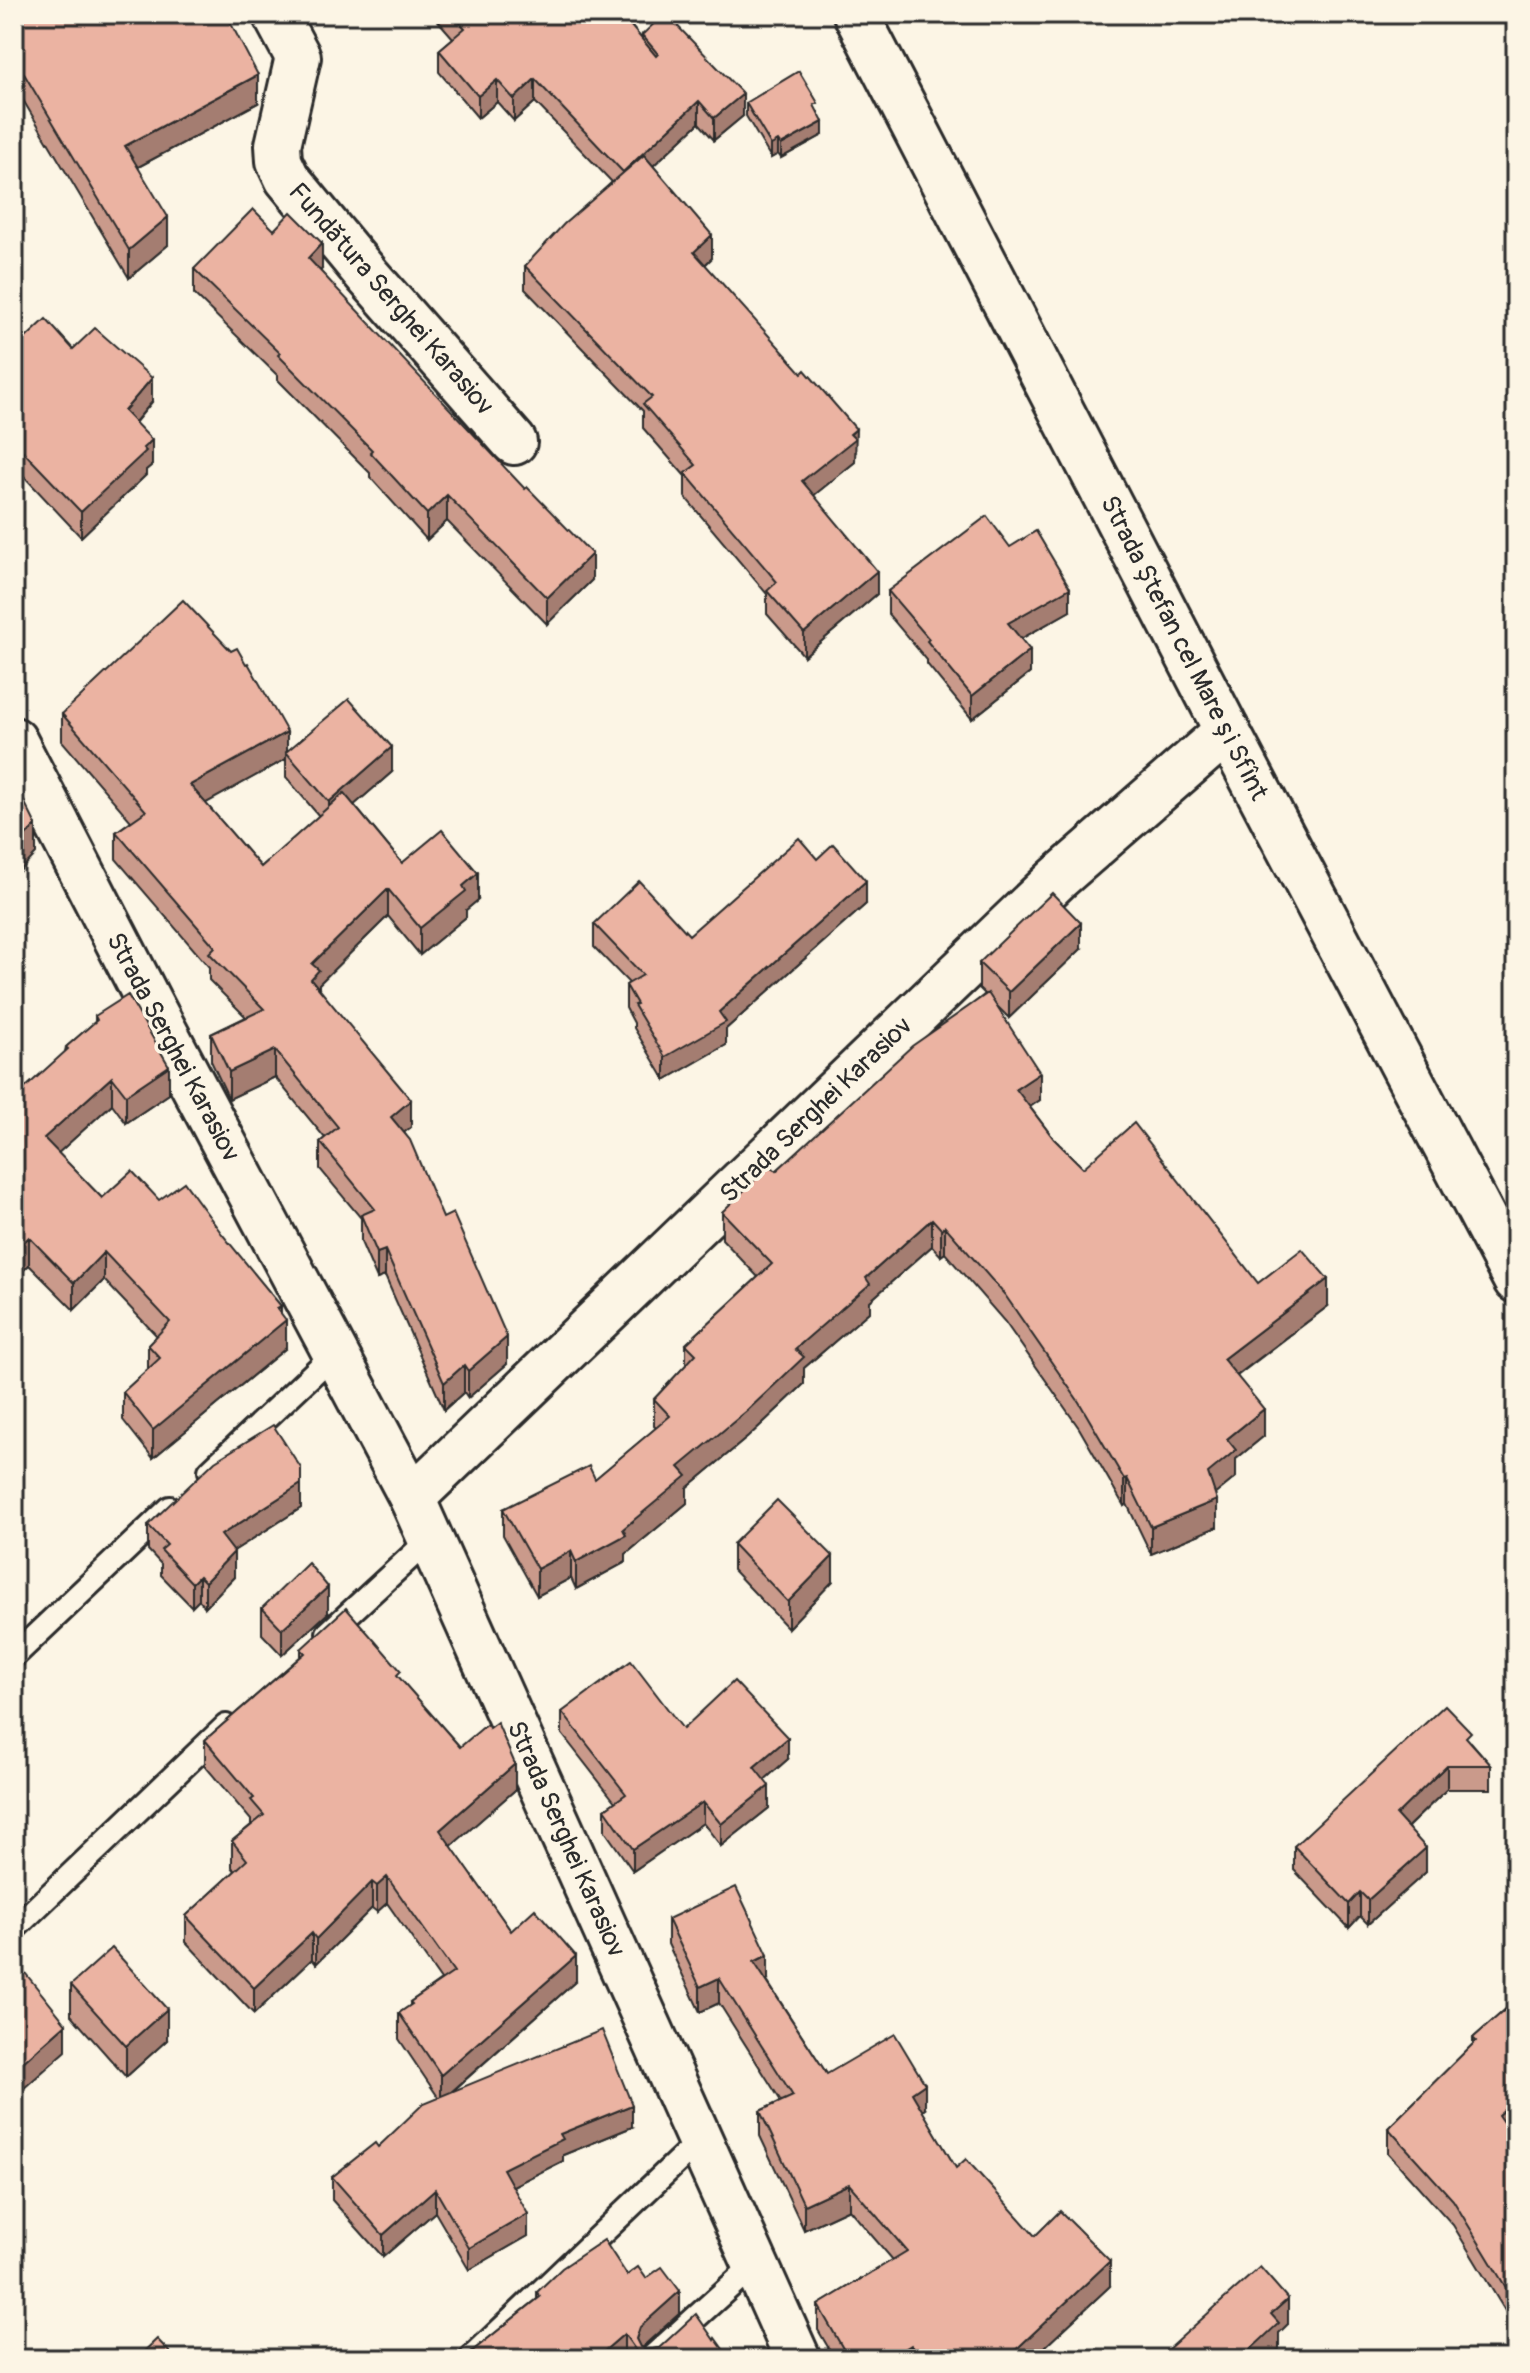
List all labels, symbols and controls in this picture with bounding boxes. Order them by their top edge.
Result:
street label: Fundătura Serghei Karasiov [281,176,501,422]
street label: Strada Ștefan cel Mare și Sfînt [1093,490,1275,806]
street label: Strada Serghei Karasiov [99,927,247,1167]
street label: Strada Serghei Karasiov [713,1010,919,1210]
street label: Strada Serghei Karasiov [500,1716,632,1962]

